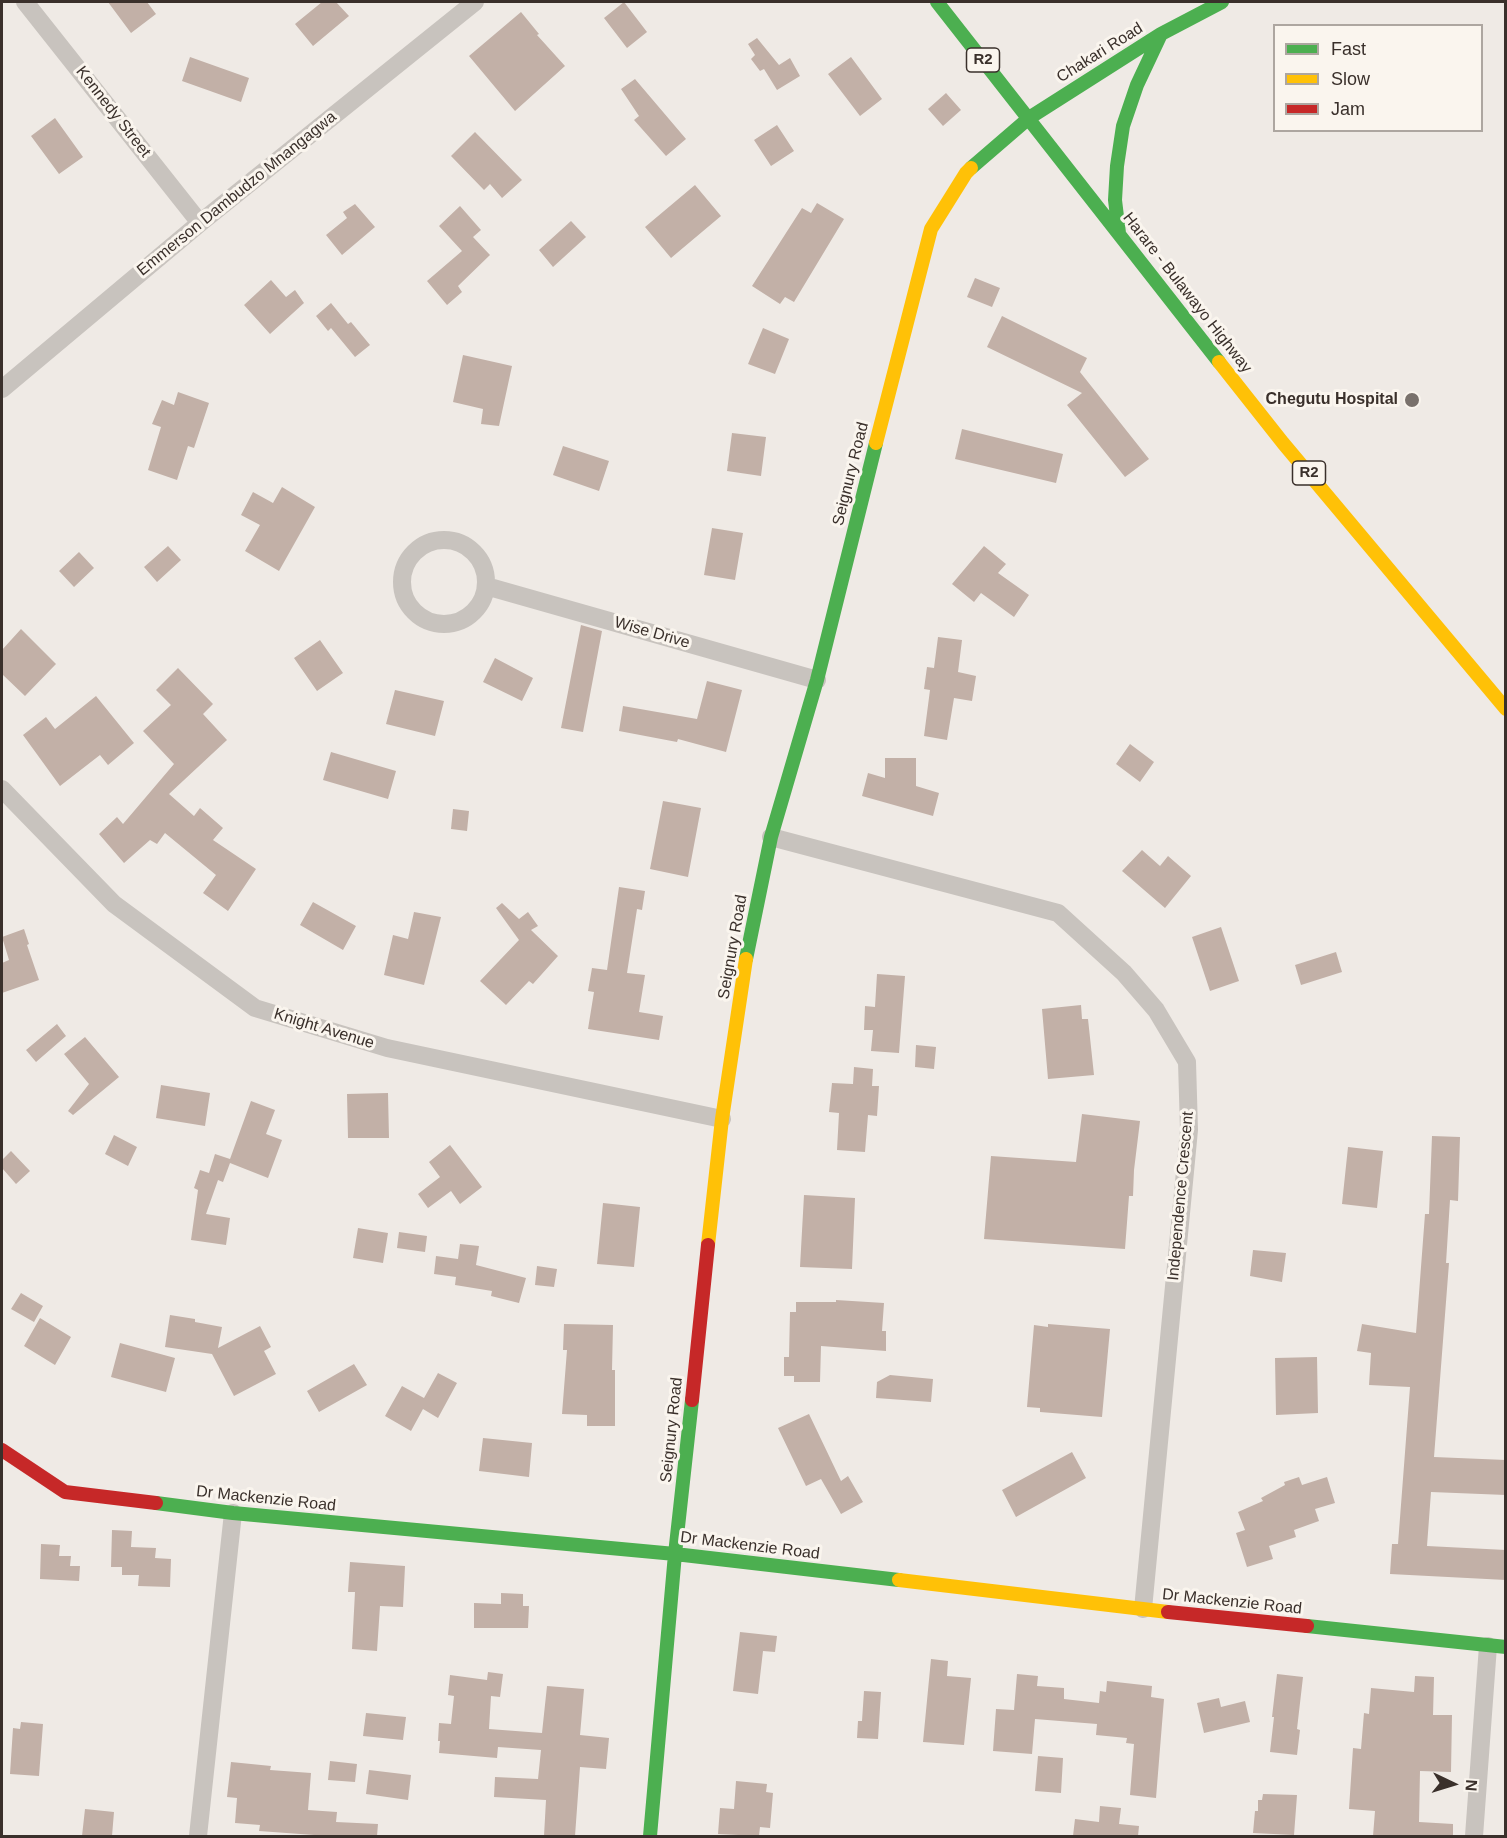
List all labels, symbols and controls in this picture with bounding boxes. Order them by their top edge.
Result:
street label: Chakari Road [1053,19,1147,87]
legend [1273,24,1483,132]
text: Fast [1331,39,1366,59]
road number: R2 [966,48,1000,72]
street label: Kennedy Street [71,63,155,161]
text: Slow [1331,69,1370,89]
text: Jam [1331,99,1365,119]
street label: Emmerson Dambudzo Mnangagwa [134,108,340,280]
street label: Harare - Bulawayo Highway [1118,209,1256,377]
place label: Chegutu Hospital [1266,390,1398,410]
marker: Chegutu Hospital [1403,391,1421,409]
street label: Seignury Road [829,420,873,528]
road number: R2 [1292,461,1326,485]
street label: Wise Drive [612,613,692,653]
street label: Seignury Road [714,893,752,1001]
street label: Knight Avenue [272,1005,376,1053]
street label: Independence Crescent [1164,1111,1198,1281]
street label: Seignury Road [657,1376,687,1484]
street label: Dr Mackenzie Road [195,1482,337,1516]
street label: Dr Mackenzie Road [679,1528,821,1564]
street label: Dr Mackenzie Road [1161,1585,1303,1619]
north arrow [1423,1754,1483,1814]
text: N [1463,1779,1480,1792]

